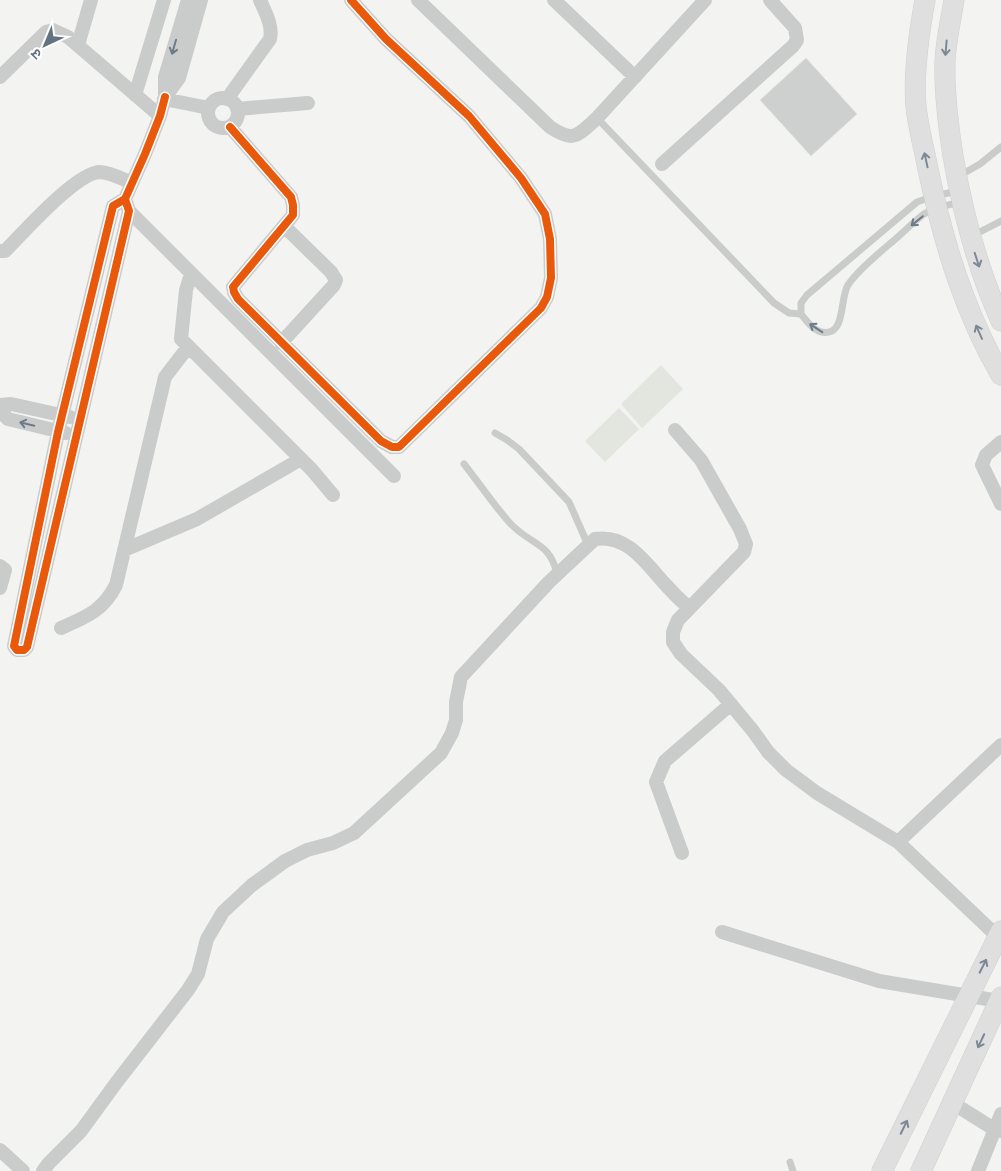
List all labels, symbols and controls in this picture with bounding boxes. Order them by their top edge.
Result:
north arrow [20,20,70,70]
one-way arrow [169,38,178,54]
one-way arrow [941,40,951,56]
text: उ [27,45,44,63]
one-way arrow [921,153,930,169]
one-way arrow [910,215,923,226]
one-way arrow [973,251,982,267]
one-way arrow [809,323,823,333]
one-way arrow [974,325,983,340]
one-way arrow [20,419,36,428]
one-way arrow [978,958,988,973]
one-way arrow [975,1033,985,1048]
one-way arrow [899,1120,909,1135]

